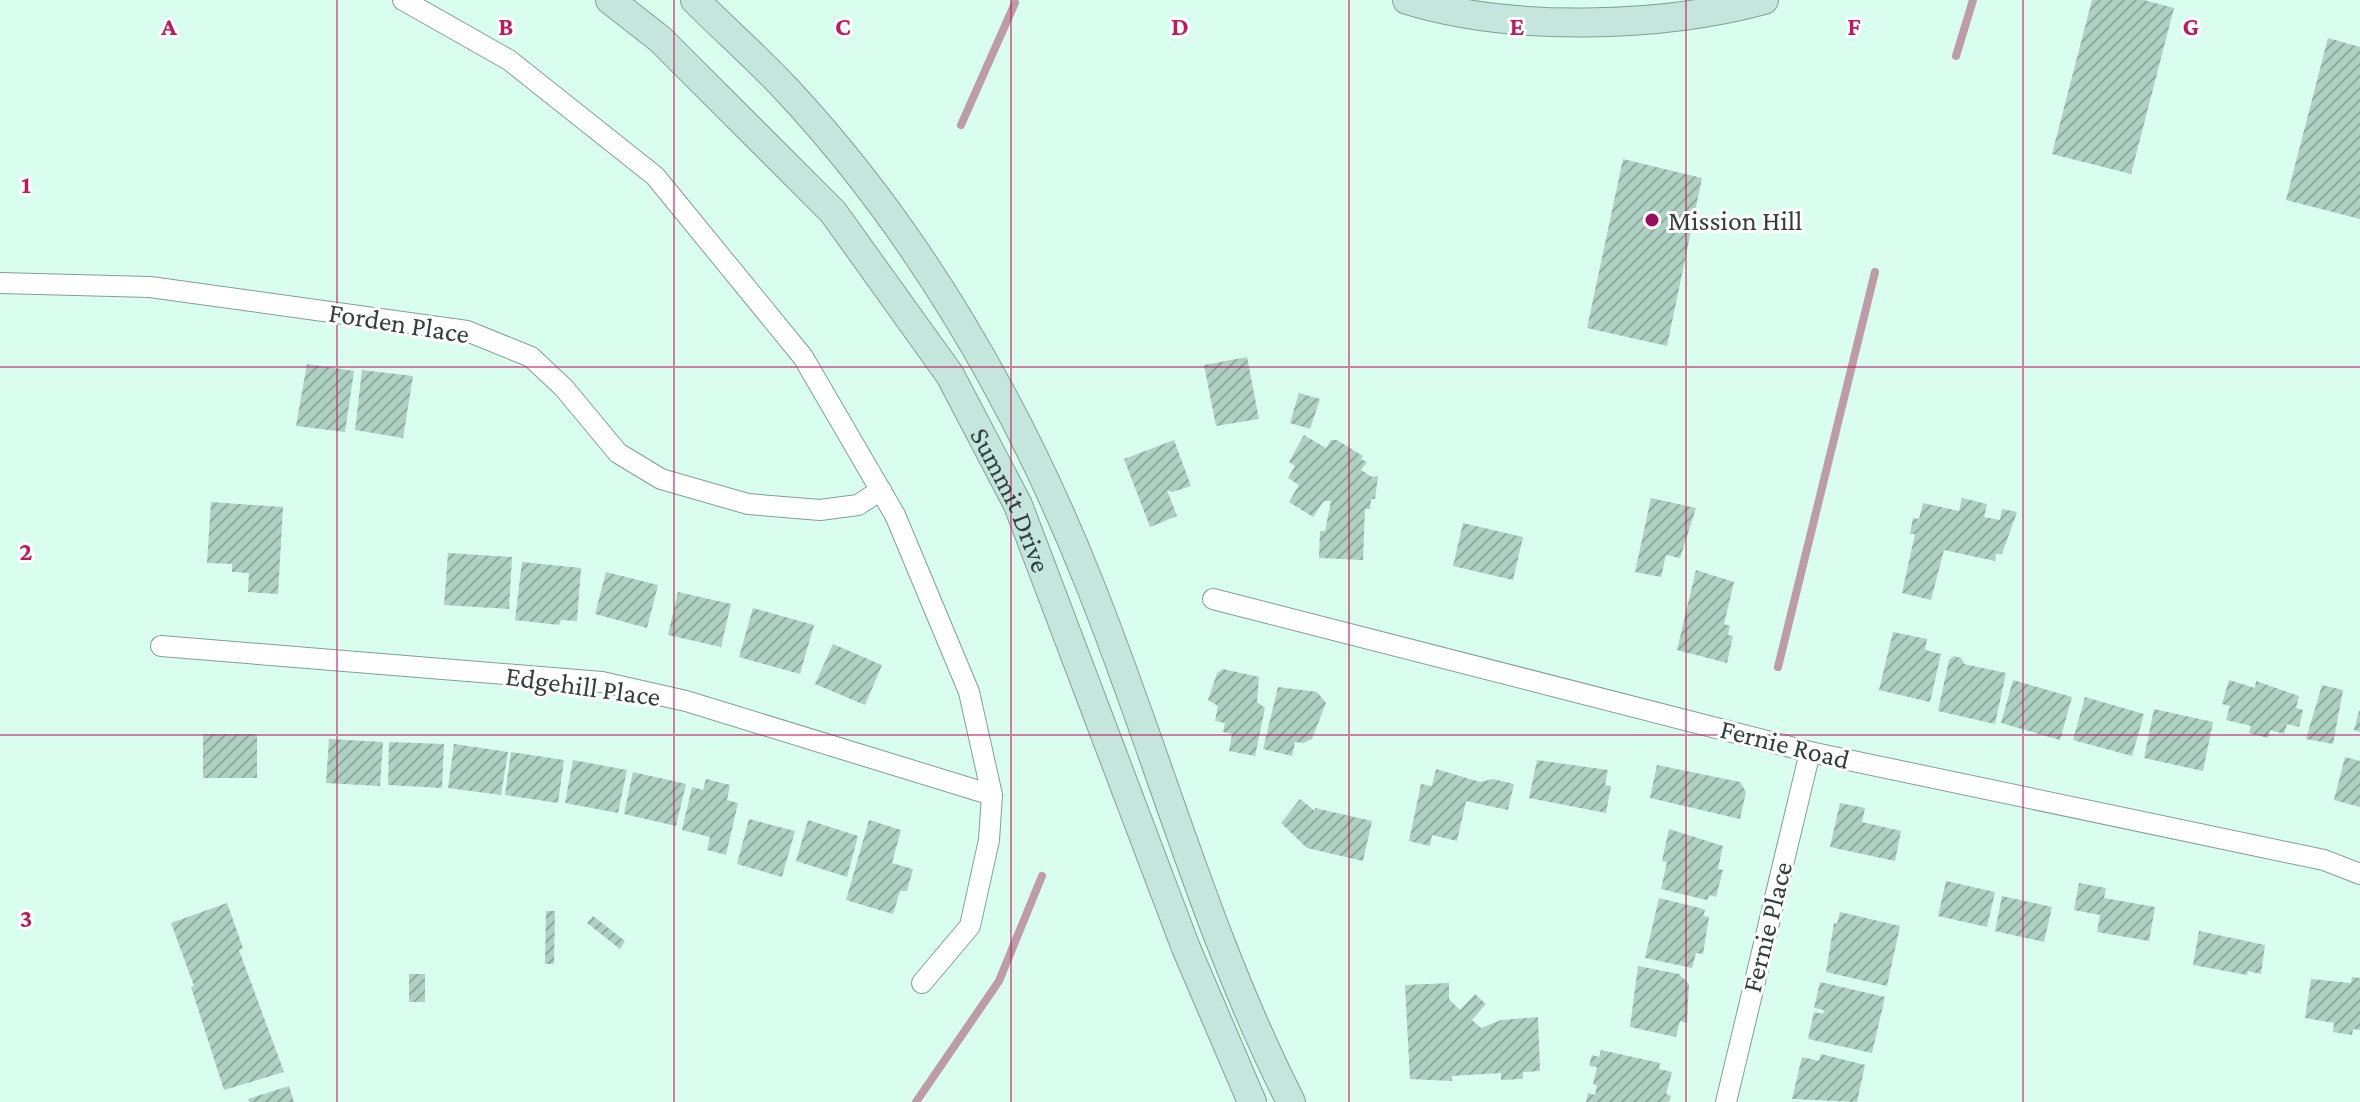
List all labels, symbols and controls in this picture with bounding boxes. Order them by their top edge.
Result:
text: A [160,12,177,41]
text: B [498,12,514,41]
text: C [835,12,851,41]
text: D [1171,12,1189,41]
text: E [1510,12,1525,41]
text: F [1847,12,1861,41]
text: G [2183,12,2199,41]
text: 1 [21,170,31,199]
place label: Mission Hill [1668,205,1802,236]
marker: Mission Hill [1643,211,1661,229]
street label: Forden Place [326,297,472,349]
street label: Summit Drive [965,422,1057,576]
text: 2 [19,537,33,566]
street label: Edgehill Place [504,660,662,712]
street label: Fernie Road [1717,713,1853,775]
street label: Fernie Place [1736,858,1798,996]
text: 3 [20,904,32,933]

